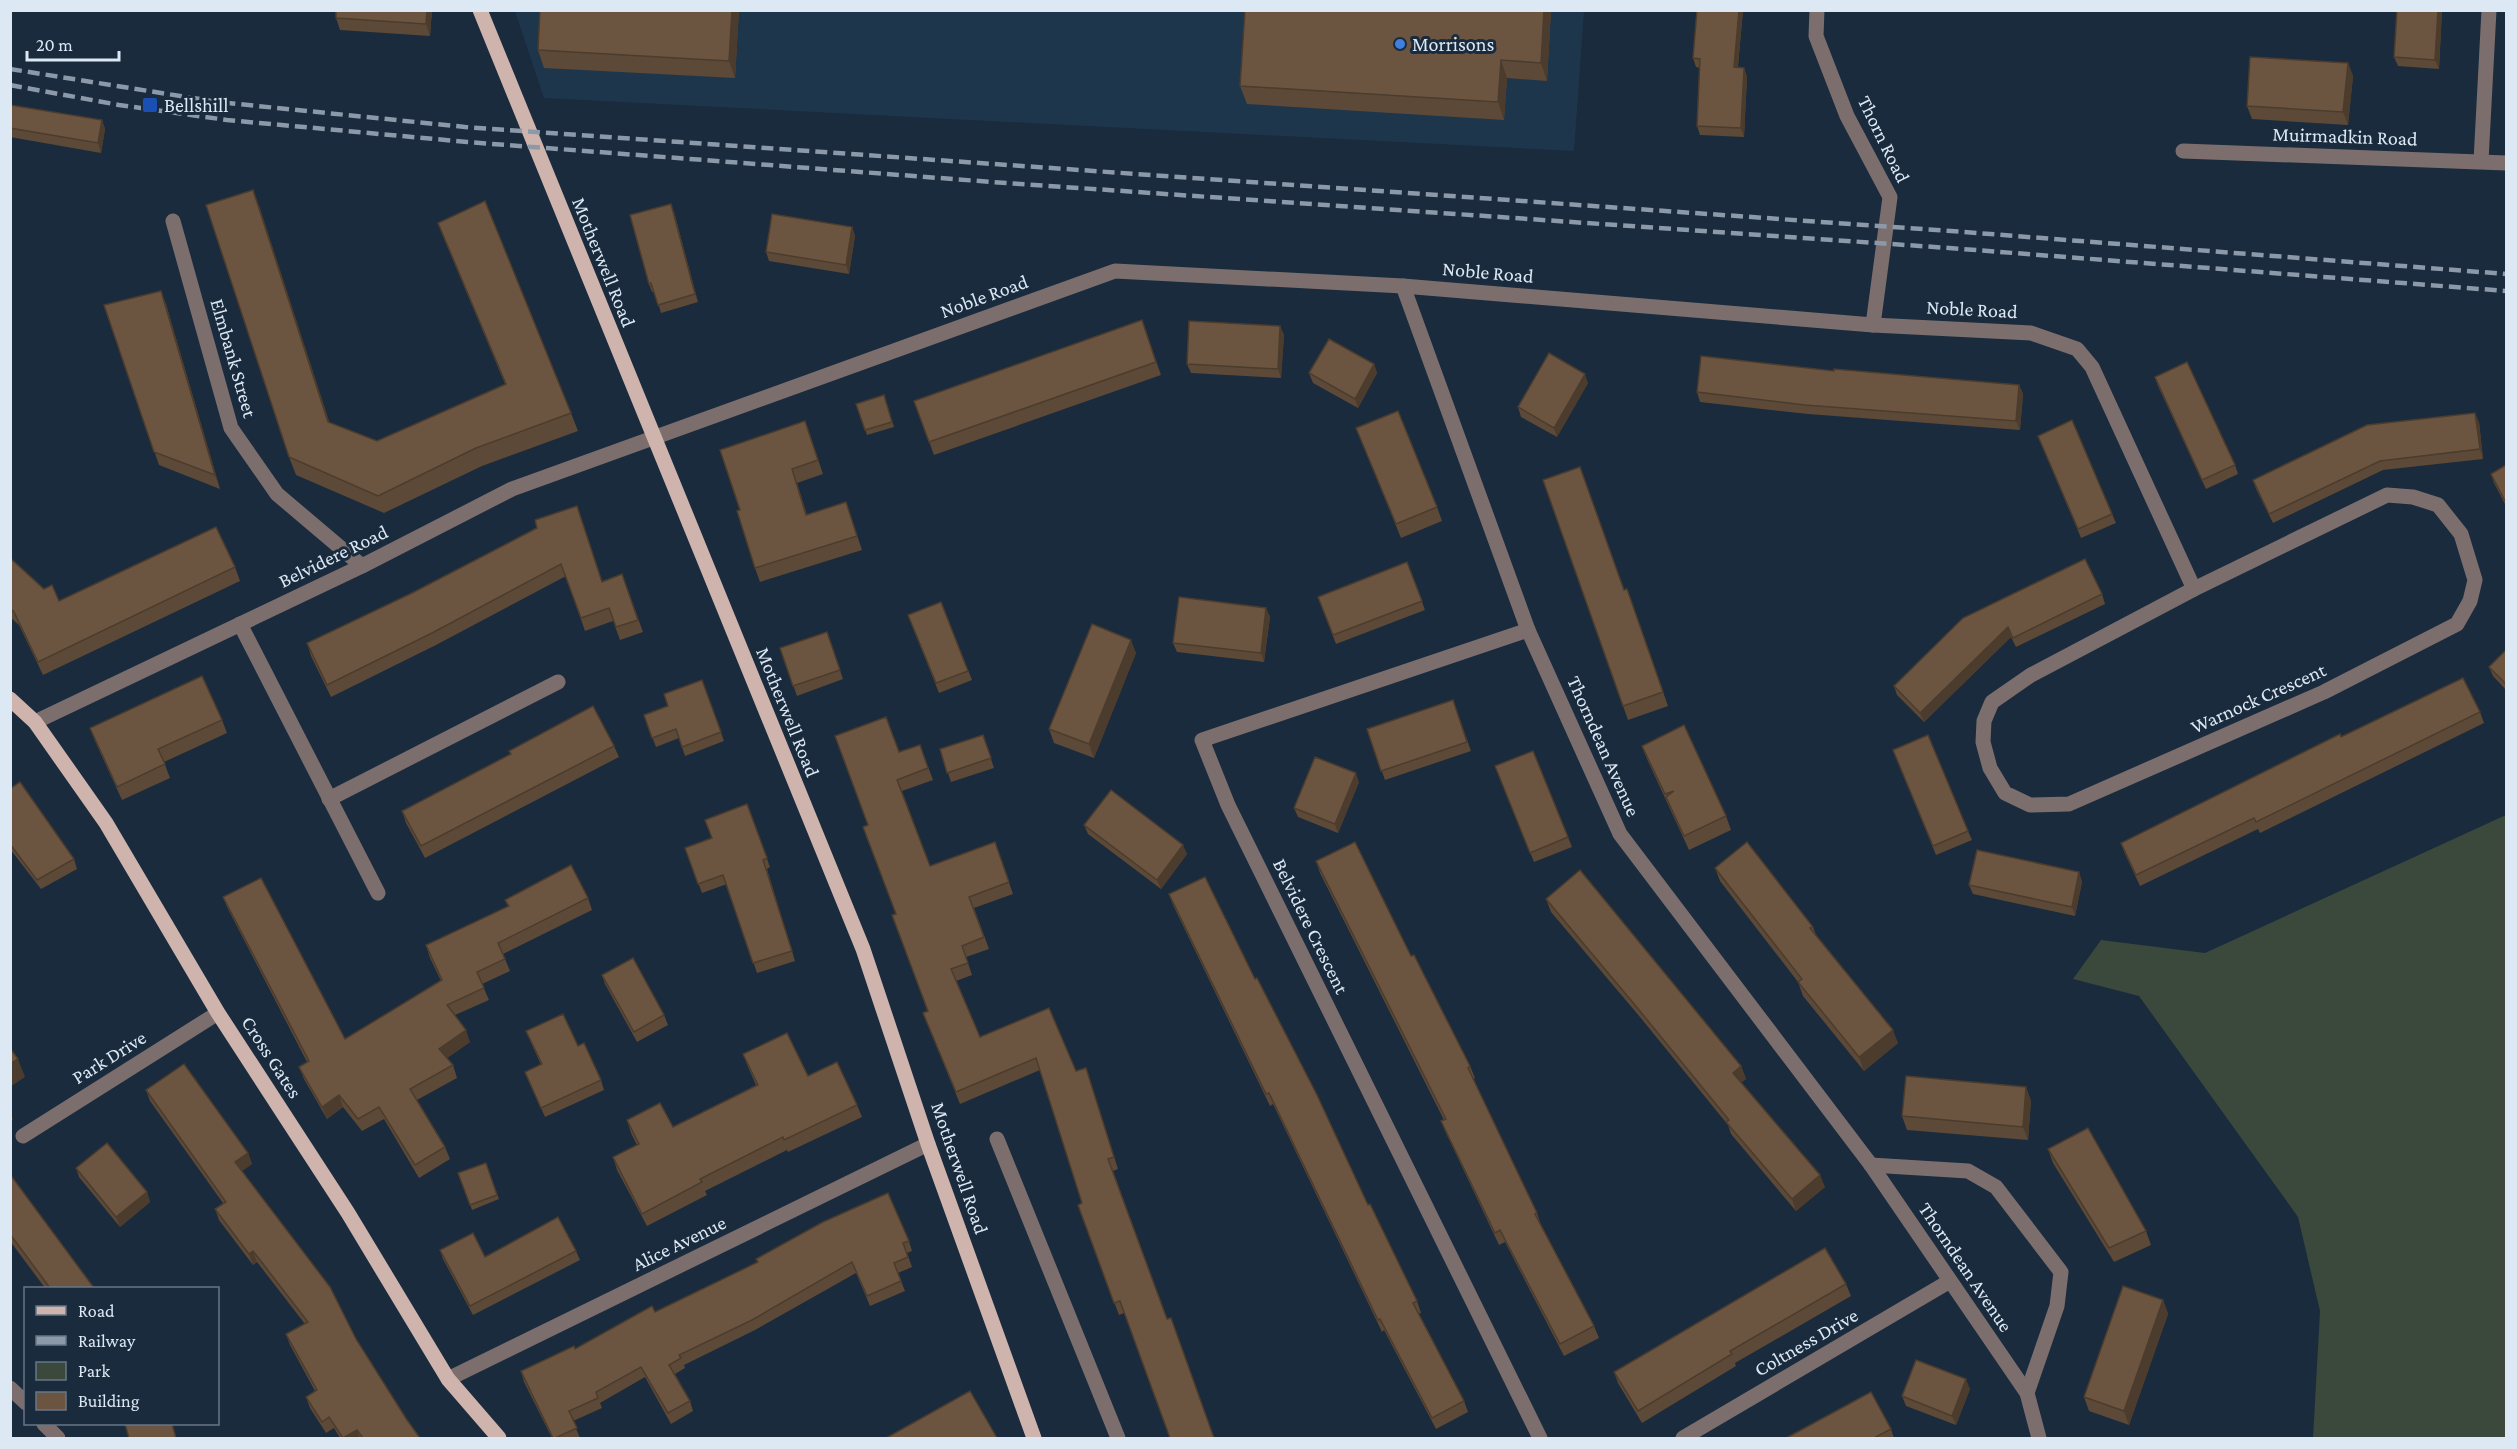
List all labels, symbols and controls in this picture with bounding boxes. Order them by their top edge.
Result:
scale bar [27,24,118,62]
place label: Morrisons [1412,33,1494,55]
text: 20 m [36,35,73,55]
marker: Morrisons [1393,37,1407,51]
street label: Thorn Road [1854,92,1915,186]
place label: Bellshill [164,94,229,116]
marker: Bellshill [141,96,159,114]
street label: Muirmadkin Road [2272,122,2418,150]
street label: Motherwell Road [568,194,640,331]
street label: Noble Road [1441,257,1535,287]
street label: Noble Road [937,270,1031,322]
street label: Elmbank Street [207,296,262,420]
street label: Noble Road [1926,296,2019,322]
street label: Belvidere Road [275,520,392,592]
street label: Motherwell Road [752,644,824,781]
street label: Warnock Crescent [2187,658,2329,738]
street label: Thorndean Avenue [1563,672,1645,820]
street label: Belvidere Crescent [1269,855,1353,997]
street label: Cross Gates [237,1012,307,1102]
street label: Park Drive [68,1026,150,1088]
street label: Motherwell Road [927,1099,993,1237]
street label: Thorndean Avenue [1915,1198,2018,1336]
street label: Alice Avenue [629,1211,730,1275]
legend [24,1287,219,1425]
text: Road [78,1301,115,1321]
street label: Coltness Drive [1750,1303,1862,1381]
text: Railway [78,1331,136,1351]
text: Park [78,1361,110,1381]
text: Building [78,1391,140,1411]

